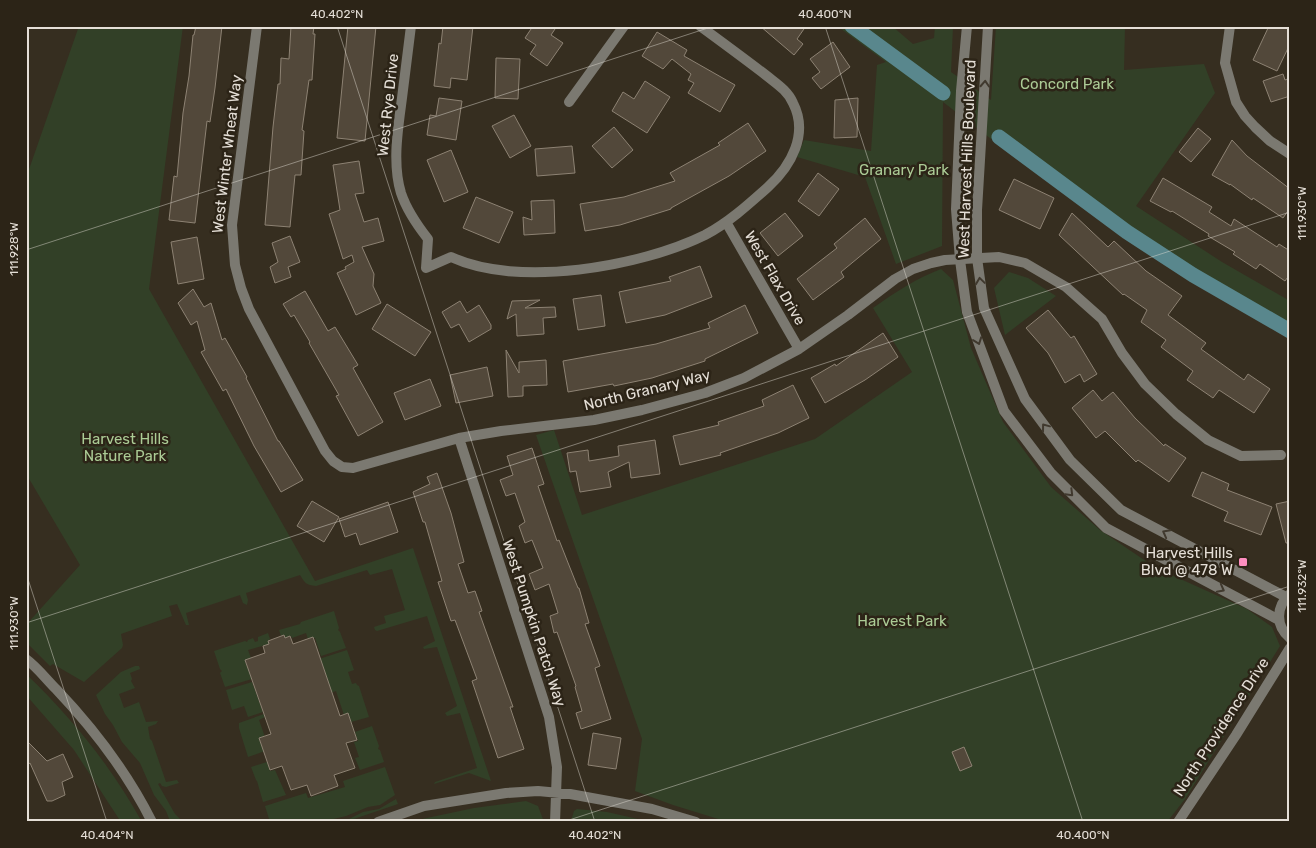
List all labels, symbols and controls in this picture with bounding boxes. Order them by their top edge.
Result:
text: 40.402°N [311,7,363,21]
text: 40.400°N [798,7,852,21]
street label: West Rye Drive [374,53,402,157]
street label: West Harvest Hills Boulevard [955,59,979,259]
street label: West Winter Wheat Way [208,74,246,234]
park label: Concord Park [1020,75,1114,93]
one-way arrow [979,79,990,87]
park label: Granary Park [859,161,949,179]
text: 111.930°W [1295,186,1309,240]
text: 111.928°W [7,222,21,276]
street label: West Flax Drive [741,228,809,328]
one-way arrow [976,276,986,285]
one-way arrow [972,337,982,345]
street label: North Granary Way [582,366,712,414]
one-way arrow [1043,424,1051,433]
park label: Harvest Hills Nature Park [81,430,169,465]
one-way arrow [1065,487,1074,496]
one-way arrow [1162,529,1171,539]
street label: West Pumpkin Patch Way [498,537,570,709]
place label: Harvest Hills Blvd @ 478 W [1141,544,1233,579]
marker: Harvest Hills Blvd @ 478 W [1237,556,1249,568]
text: 111.932°W [1295,559,1309,613]
one-way arrow [1215,583,1224,593]
text: 111.930°W [7,596,21,650]
park label: Harvest Park [857,612,947,630]
street label: North Providence Drive [1169,654,1273,800]
text: 40.404°N [80,828,134,842]
text: 40.402°N [569,828,621,842]
text: 40.400°N [1056,828,1110,842]

